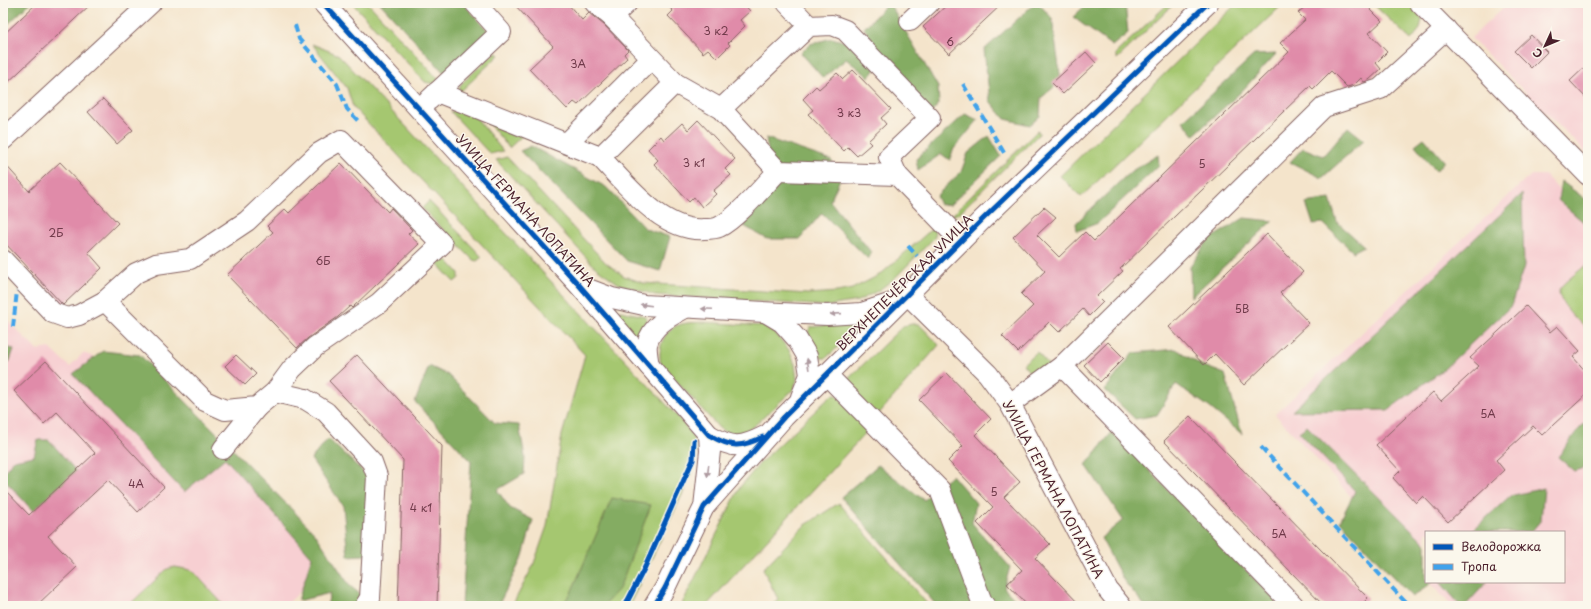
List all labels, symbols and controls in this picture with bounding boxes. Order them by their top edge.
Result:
house number: 3 к2 [703,22,729,39]
north arrow [1525,26,1565,66]
house number: 6 [946,33,954,50]
text: С [1528,44,1546,62]
house number: 3А [570,55,586,72]
house number: 3 к3 [837,104,861,121]
street label: УЛИЦА ГЕРМАНА ЛОПАТИНА [452,130,600,290]
house number: 3 к1 [683,154,705,171]
house number: 5 [1198,155,1206,172]
street label: ВЕРХНЕПЕЧЁРСКАЯ УЛИЦА [831,209,977,355]
house number: 2Б [49,224,63,241]
house number: 6Б [316,252,330,269]
house number: 5В [1235,300,1249,317]
one-way arrow [640,302,652,308]
one-way arrow [700,306,713,312]
one-way arrow [830,311,842,318]
one-way arrow [805,358,811,370]
street label: УЛИЦА ГЕРМАНА ЛОПАТИНА [999,397,1109,581]
house number: 5А [1480,405,1496,422]
one-way arrow [705,465,711,477]
house number: 4А [128,475,144,492]
house number: 5 [990,483,998,500]
house number: 4 к1 [410,499,432,516]
house number: 5А [1271,525,1287,542]
legend [1425,531,1565,583]
text: Велодорожка [1461,537,1541,555]
text: Тропа [1461,557,1497,575]

